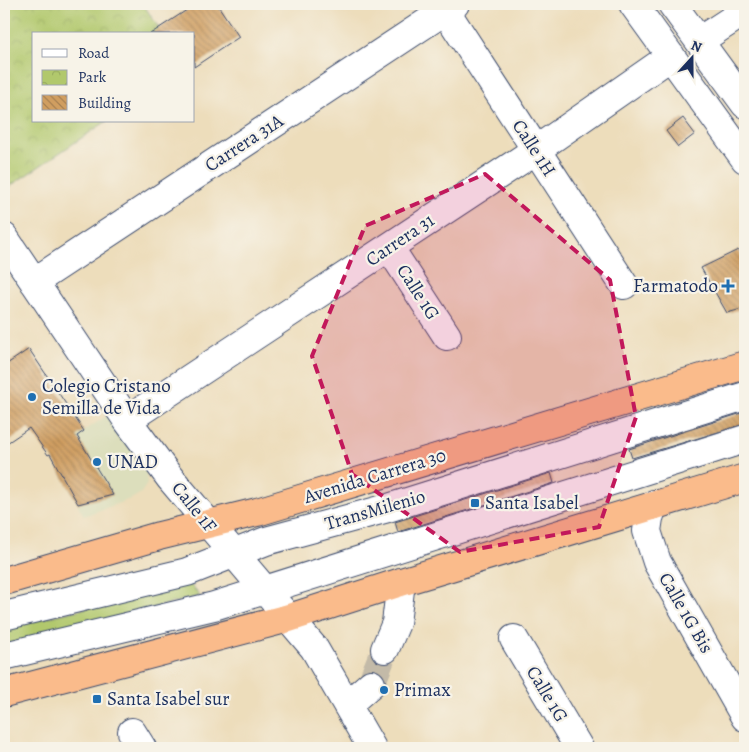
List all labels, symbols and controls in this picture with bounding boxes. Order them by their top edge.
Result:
legend [32,32,195,122]
north arrow [666,32,716,82]
text: N [688,36,705,57]
text: Road [78,43,110,63]
text: Park [78,67,107,87]
text: Building [78,93,131,113]
street label: Carrera 31A [200,107,289,178]
street label: Calle 1H [506,114,562,182]
street label: Carrera 31 [361,207,440,273]
street label: Calle 1G [390,259,446,325]
place label: Farmatodo [633,273,718,299]
marker: Farmatodo [722,280,734,292]
place label: Colegio Cristano Semilla de Vida [42,373,171,421]
marker: Colegio Cristano Semilla de Vida [26,391,38,403]
street label: Avenida Carrera 30 [300,442,449,510]
place label: UNAD [107,449,158,475]
marker: UNAD [91,456,103,468]
street label: Calle 1F [165,476,223,538]
street label: TransMilenio [322,483,428,537]
place label: Santa Isabel [485,490,579,516]
marker: Santa Isabel [469,497,481,509]
street label: Calle 1G Bis [652,568,720,658]
street label: Calle 1G [520,661,574,727]
place label: Primax [394,677,451,703]
marker: Primax [378,684,390,696]
place label: Santa Isabel sur [107,686,230,712]
marker: Santa Isabel sur [91,693,103,705]

